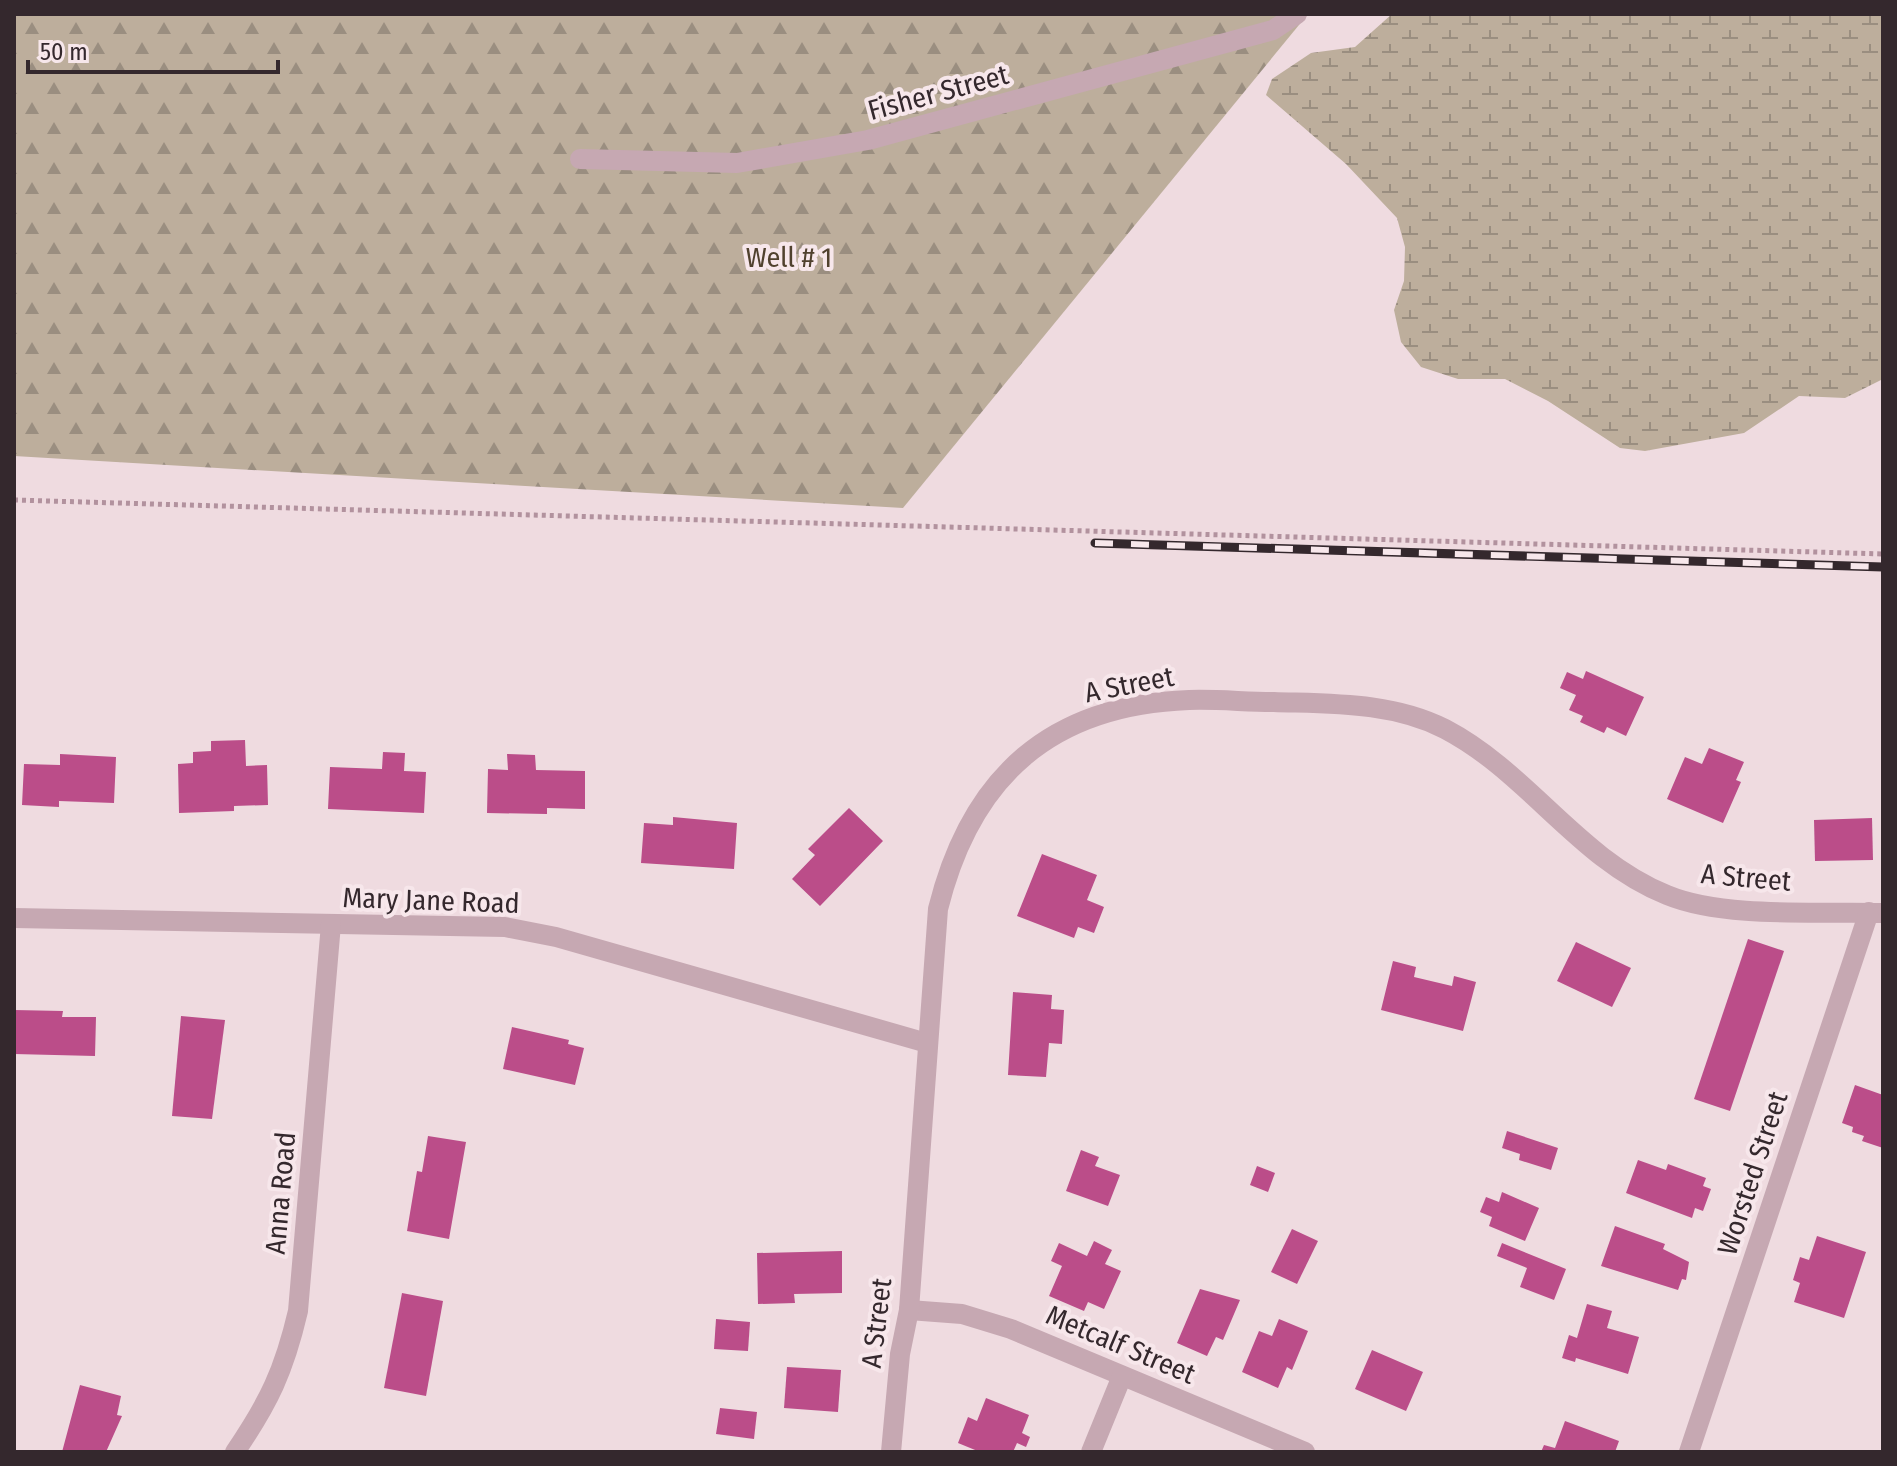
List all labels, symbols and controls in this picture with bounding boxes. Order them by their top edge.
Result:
scale bar [28,24,278,74]
text: 50 m [40,38,88,66]
street label: Fisher Street [864,58,1013,127]
park label: Well # 1 [746,241,832,274]
street label: A Street [1082,660,1177,709]
street label: A Street [1700,857,1793,898]
street label: Mary Jane Road [342,881,520,920]
street label: Worsted Street [1711,1087,1795,1259]
street label: Anna Road [259,1131,302,1256]
street label: A Street [855,1275,898,1370]
street label: Metcalf Street [1041,1298,1201,1391]

